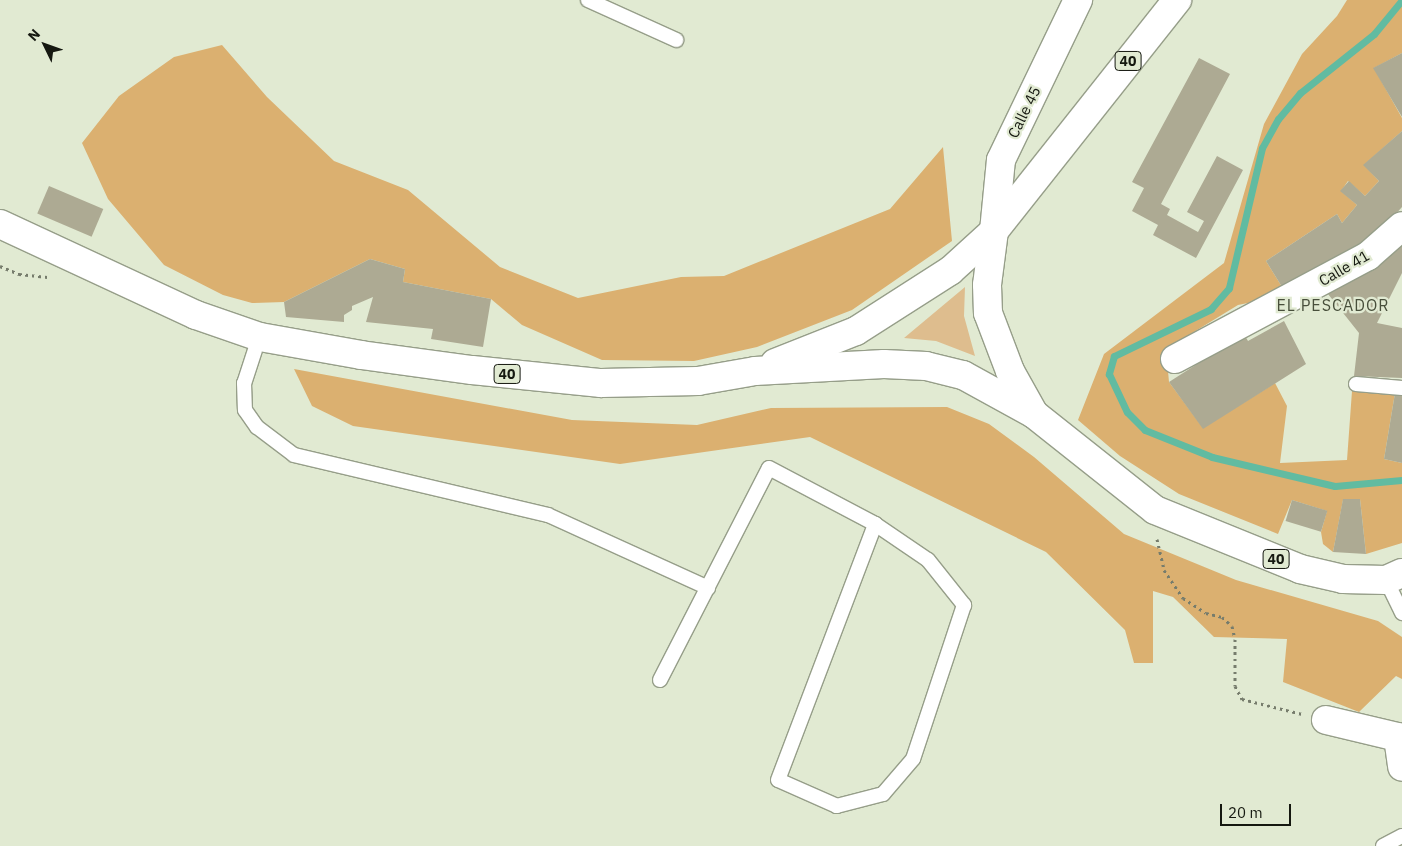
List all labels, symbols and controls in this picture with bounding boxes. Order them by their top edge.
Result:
north arrow [20,20,70,70]
text: N [24,25,44,45]
road number: 40 [1114,49,1142,72]
street label: Calle 45 [1004,83,1044,141]
street label: Calle 41 [1316,246,1372,290]
district label: EL PESCADOR [1275,295,1391,315]
road number: 40 [493,362,521,386]
road number: 40 [1262,548,1290,570]
scale bar [1222,794,1293,826]
text: 20 m [1228,803,1263,822]

